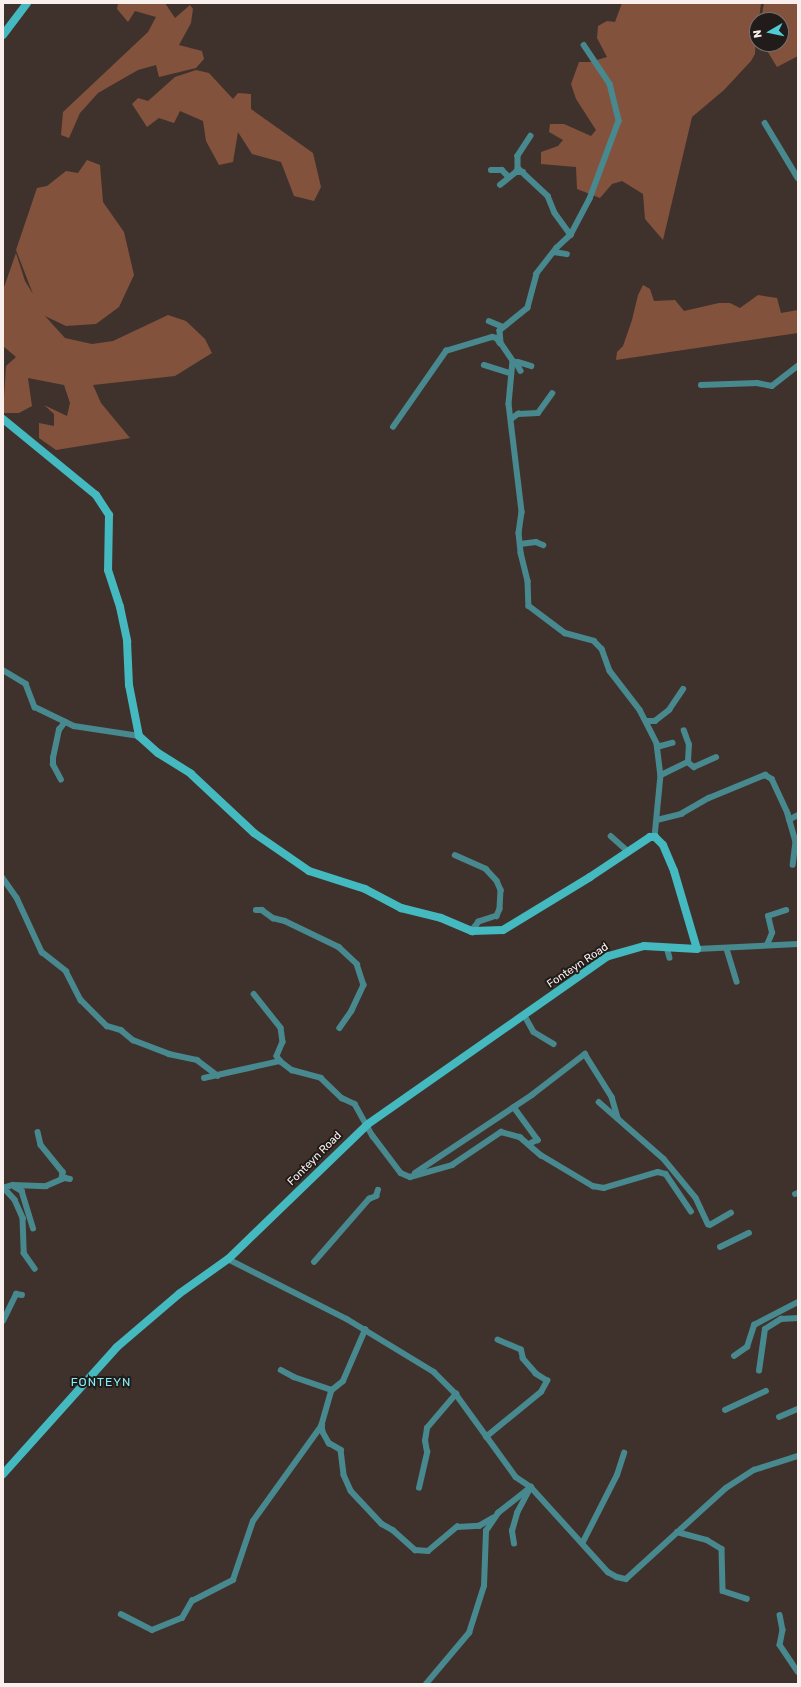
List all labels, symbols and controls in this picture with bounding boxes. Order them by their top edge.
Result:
north arrow [749,12,789,52]
text: N [751,29,765,39]
street label: Fonteyn Road [545,941,611,991]
street label: Fonteyn Road [285,1129,345,1189]
district label: FONTEYN [71,1376,131,1390]

